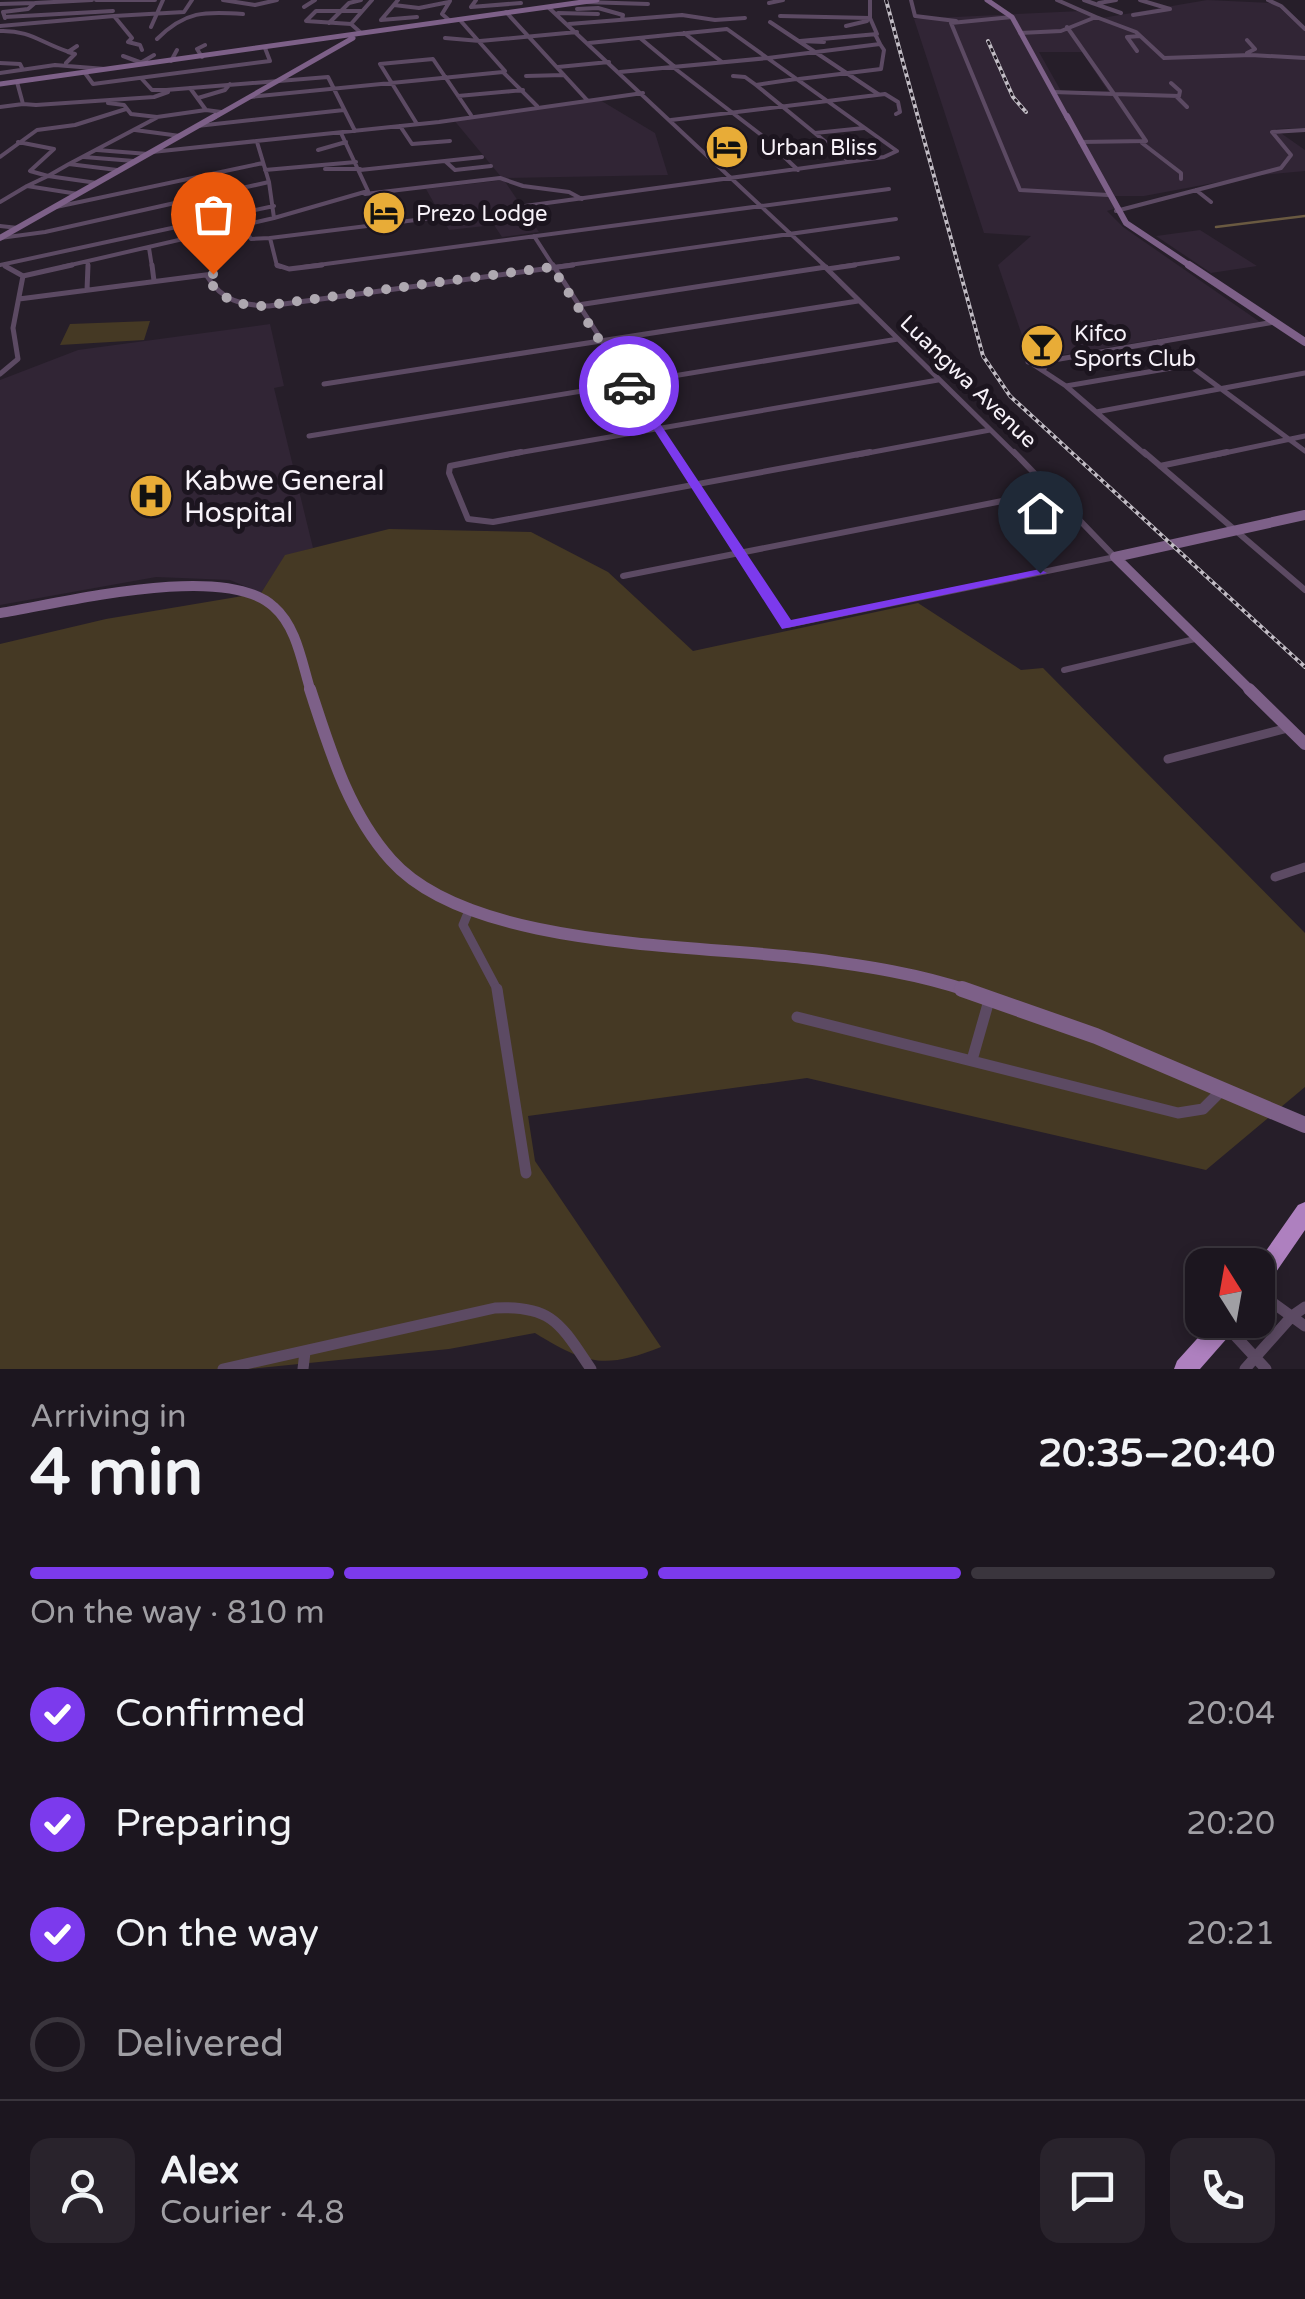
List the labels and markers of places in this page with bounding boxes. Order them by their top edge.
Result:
hotel icon: Urban Bliss [704,124,750,170]
place label: Urban Bliss [760,135,877,161]
pin [171,172,256,275]
hotel icon: Prezo Lodge [361,190,407,236]
place label: Prezo Lodge [416,201,547,227]
place label: Kifco Sports Club [1074,321,1196,372]
bar icon: Kifco Sports Club [1019,323,1065,369]
place label: Kabwe General Hospital [184,464,384,530]
pin [998,471,1083,574]
hospital icon: Kabwe General Hospital [128,473,174,519]

